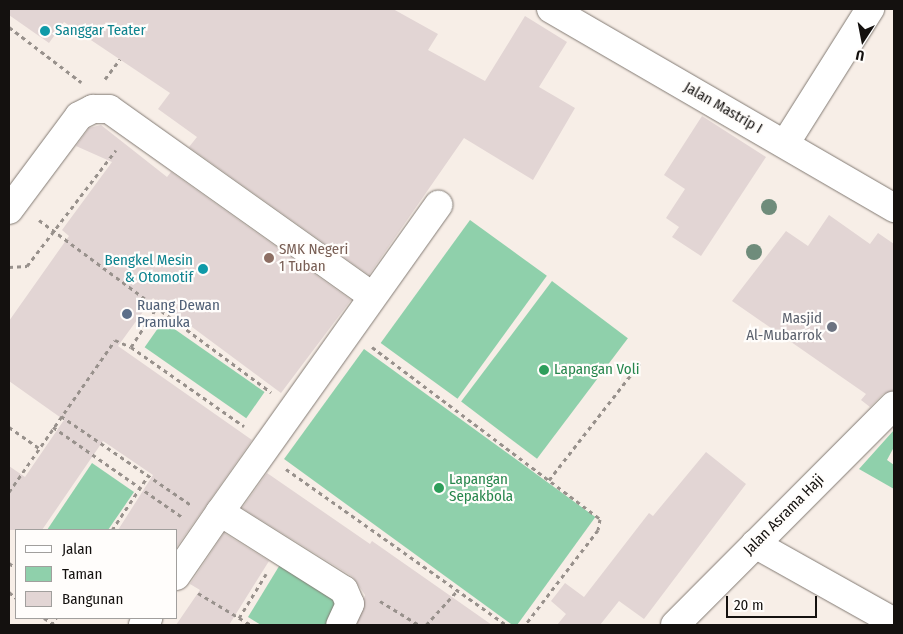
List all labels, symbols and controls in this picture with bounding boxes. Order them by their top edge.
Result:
north arrow [838,15,888,65]
place label: Sanggar Teater [55,22,146,40]
marker: Sanggar Teater [39,25,51,37]
text: U [854,46,866,64]
street label: Jalan Mastrip I [681,78,765,138]
place label: SMK Negeri 1 Tuban [279,240,348,275]
place label: Bengkel Mesin & Otomotif [105,251,193,286]
marker: SMK Negeri 1 Tuban [263,252,275,264]
marker: Bengkel Mesin & Otomotif [197,263,209,275]
place label: Ruang Dewan Pramuka [137,296,220,331]
marker: Ruang Dewan Pramuka [121,308,133,320]
place label: Masjid Al-Mubarrok [746,309,822,344]
marker: Masjid Al-Mubarrok [826,321,838,333]
place label: Lapangan Voli [554,361,639,379]
marker: Lapangan Voli [538,364,550,376]
place label: Lapangan Sepakbola [449,470,513,505]
street label: Jalan Asrama Haji [740,471,828,559]
marker: Lapangan Sepakbola [433,482,445,494]
legend [15,529,178,619]
text: Jalan [62,540,92,558]
text: Taman [62,565,102,583]
scale bar [728,586,819,618]
text: Bangunan [62,590,123,608]
text: 20 m [734,596,764,614]

